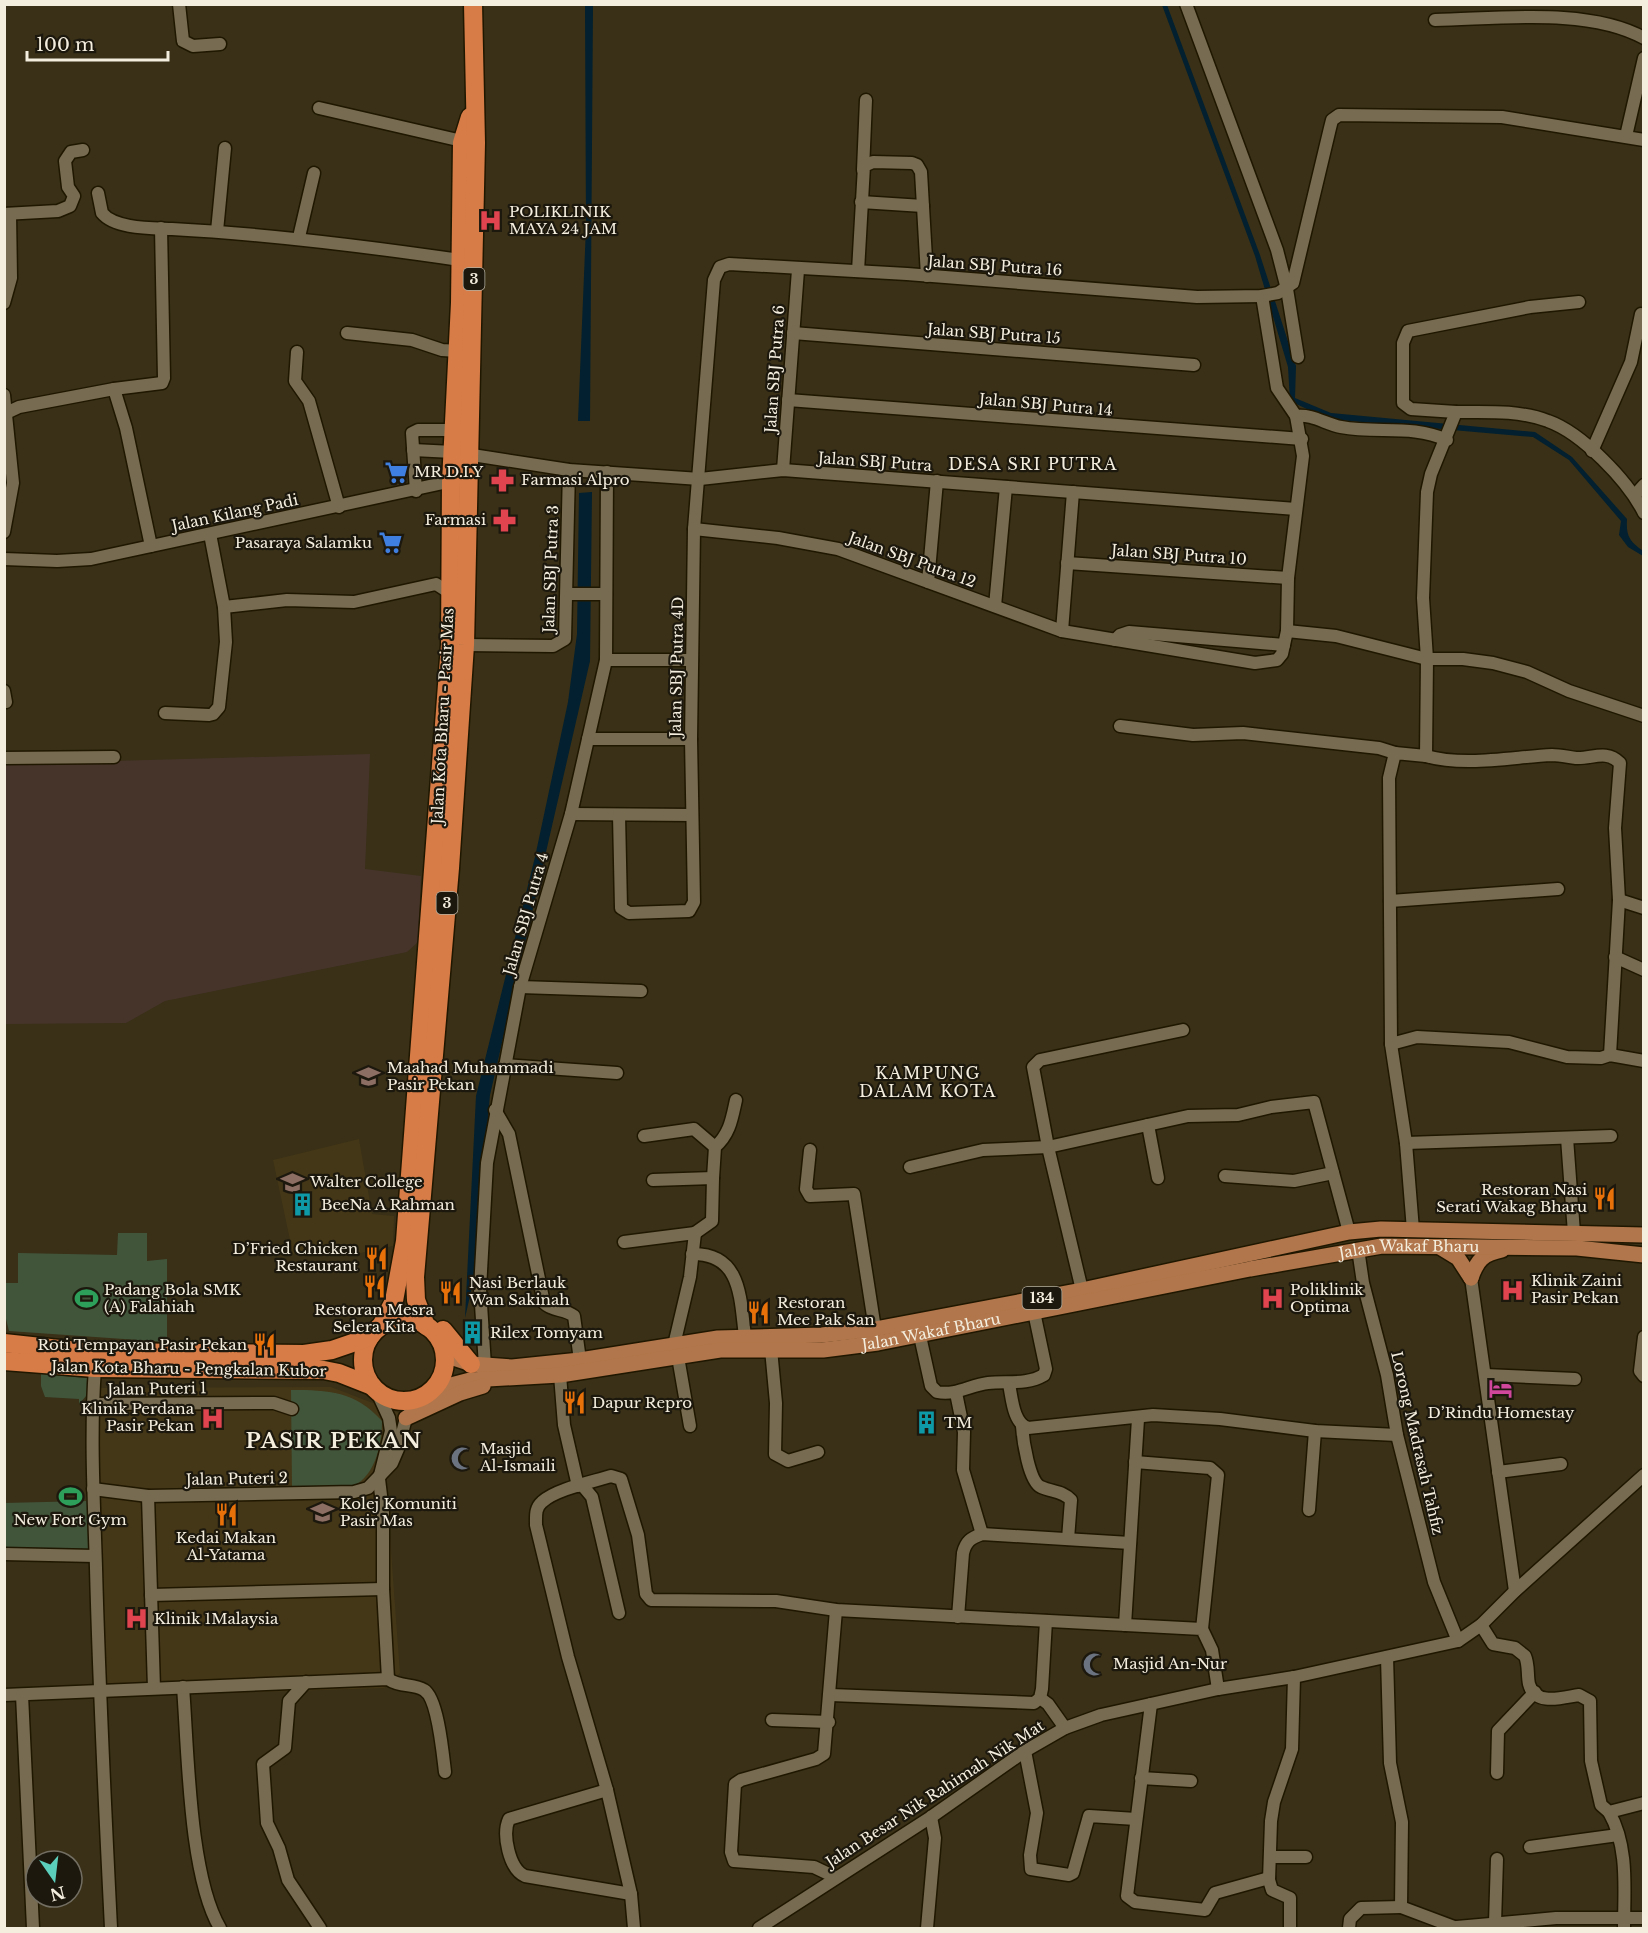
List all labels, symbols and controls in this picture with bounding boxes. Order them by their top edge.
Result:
scale bar [27,24,168,62]
text: 100 m [36,34,94,56]
place label: POLIKLINIK MAYA 24 JAM [509,202,617,238]
hospital icon: POLIKLINIK MAYA 24 JAM [478,208,504,234]
street label: Jalan SBJ Putra 16 [925,251,1063,280]
road number: 3 [464,268,484,290]
street label: Jalan SBJ Putra 6 [760,304,788,436]
street label: Jalan SBJ Putra 15 [925,319,1061,348]
street label: Jalan SBJ Putra 14 [977,389,1114,420]
street label: Jalan SBJ Putra [815,448,933,475]
district label: DESA SRI PUTRA [948,454,1118,474]
supermarket icon: MR D.I.Y [383,459,409,485]
place label: MR D.I.Y [414,462,484,481]
pharmacy icon: Farmasi Alpro [490,467,516,493]
place label: Farmasi Alpro [521,470,630,489]
street label: Jalan Kilang Padi [168,490,300,536]
street label: Jalan SBJ Putra 3 [539,505,562,635]
pharmacy icon: Farmasi [491,507,517,533]
place label: Farmasi [425,510,486,529]
street label: Jalan SBJ Putra 12 [844,527,979,591]
supermarket icon: Pasaraya Salamku [377,530,403,556]
place label: Pasaraya Salamku [235,533,372,552]
street label: Jalan SBJ Putra 10 [1109,540,1247,569]
street label: Jalan SBJ Putra 4D [666,597,687,739]
street label: Jalan Kota Bharu - Pasir Mas [427,607,458,827]
street label: Jalan SBJ Putra 4 [498,850,552,980]
road number: 3 [436,892,458,914]
place label: Maahad Muhammadi Pasir Pekan [387,1058,554,1094]
district label: KAMPUNG DALAM KOTA [859,1063,997,1101]
school or university icon: Maahad Muhammadi Pasir Pekan [356,1064,382,1090]
school or university icon: Walter College [279,1169,305,1195]
place label: Walter College [309,1172,423,1191]
place label: Restoran Nasi Serati Wakag Bharu [1436,1180,1587,1216]
restaurant icon: Restoran Nasi Serati Wakag Bharu [1592,1186,1618,1212]
building icon: BeeNa A Rahman [290,1192,316,1218]
place label: BeeNa A Rahman [321,1195,455,1214]
street label: Jalan Wakaf Bharu [1335,1236,1480,1263]
place label: D’Fried Chicken Restaurant [233,1239,358,1275]
restaurant icon: D’Fried Chicken Restaurant [363,1245,389,1271]
place label: Klinik Zaini Pasir Pekan [1531,1271,1622,1307]
restaurant icon: Restoran Mesra Selera Kita [361,1273,387,1299]
place label: Nasi Berlauk Wan Sakinah [468,1273,570,1309]
hospital icon: Klinik Zaini Pasir Pekan [1500,1277,1526,1303]
restaurant icon: Nasi Berlauk Wan Sakinah [438,1279,464,1305]
place label: Padang Bola SMK (A) Falahiah [104,1280,241,1316]
place label: Poliklinik Optima [1290,1280,1364,1316]
sports icon: Padang Bola SMK (A) Falahiah [73,1286,99,1312]
hospital icon: Poliklinik Optima [1259,1286,1285,1312]
road number: 134 [1022,1287,1062,1309]
place label: Restoran Mee Pak San [777,1293,875,1329]
restaurant icon: Restoran Mee Pak San [746,1299,772,1325]
place label: Restoran Mesra Selera Kita [314,1300,434,1336]
street label: Jalan Wakaf Bharu [859,1309,1002,1354]
building icon: Rilex Tomyam [459,1320,485,1346]
place label: Rilex Tomyam [490,1323,603,1342]
restaurant icon: Roti Tempayan Pasir Pekan [252,1332,278,1358]
place label: Roti Tempayan Pasir Pekan [37,1335,247,1354]
street label: Lorong Madrasah Tahfiz [1387,1349,1448,1536]
street label: Jalan Kota Bharu - Pengkalan Kubor [49,1357,328,1380]
hotel icon: D’Rindu Homestay [1488,1376,1514,1402]
street label: Jalan Puteri 1 [105,1378,207,1399]
restaurant icon: Dapur Repro [561,1390,587,1416]
place label: Dapur Repro [592,1393,692,1412]
place label: Klinik Perdana Pasir Pekan [81,1399,195,1435]
place label: D’Rindu Homestay [1428,1403,1575,1422]
hospital icon: Klinik Perdana Pasir Pekan [199,1405,225,1431]
building icon: TM [913,1410,939,1436]
place label: TM [944,1413,972,1432]
district label: PASIR PEKAN [245,1428,423,1454]
place label: Masjid Al-Ismaili [479,1439,556,1475]
mosque icon: Masjid Al-Ismaili [449,1445,475,1471]
street label: Jalan Puteri 2 [184,1468,288,1489]
sports icon: New Fort Gym [57,1483,83,1509]
place label: Kolej Komuniti Pasir Mas [340,1494,457,1530]
school or university icon: Kolej Komuniti Pasir Mas [309,1500,335,1526]
restaurant icon: Kedai Makan Al-Yatama [213,1501,239,1527]
place label: New Fort Gym [13,1510,127,1529]
place label: Kedai Makan Al-Yatama [176,1528,276,1564]
hospital icon: Klinik 1Malaysia [123,1606,149,1632]
place label: Klinik 1Malaysia [154,1609,279,1628]
mosque icon: Masjid An-Nur [1082,1651,1108,1677]
place label: Masjid An-Nur [1113,1654,1228,1673]
street label: Jalan Besar Nik Rahimah Nik Mat [820,1716,1048,1872]
north arrow [24,1849,84,1909]
text: N [48,1882,67,1905]

